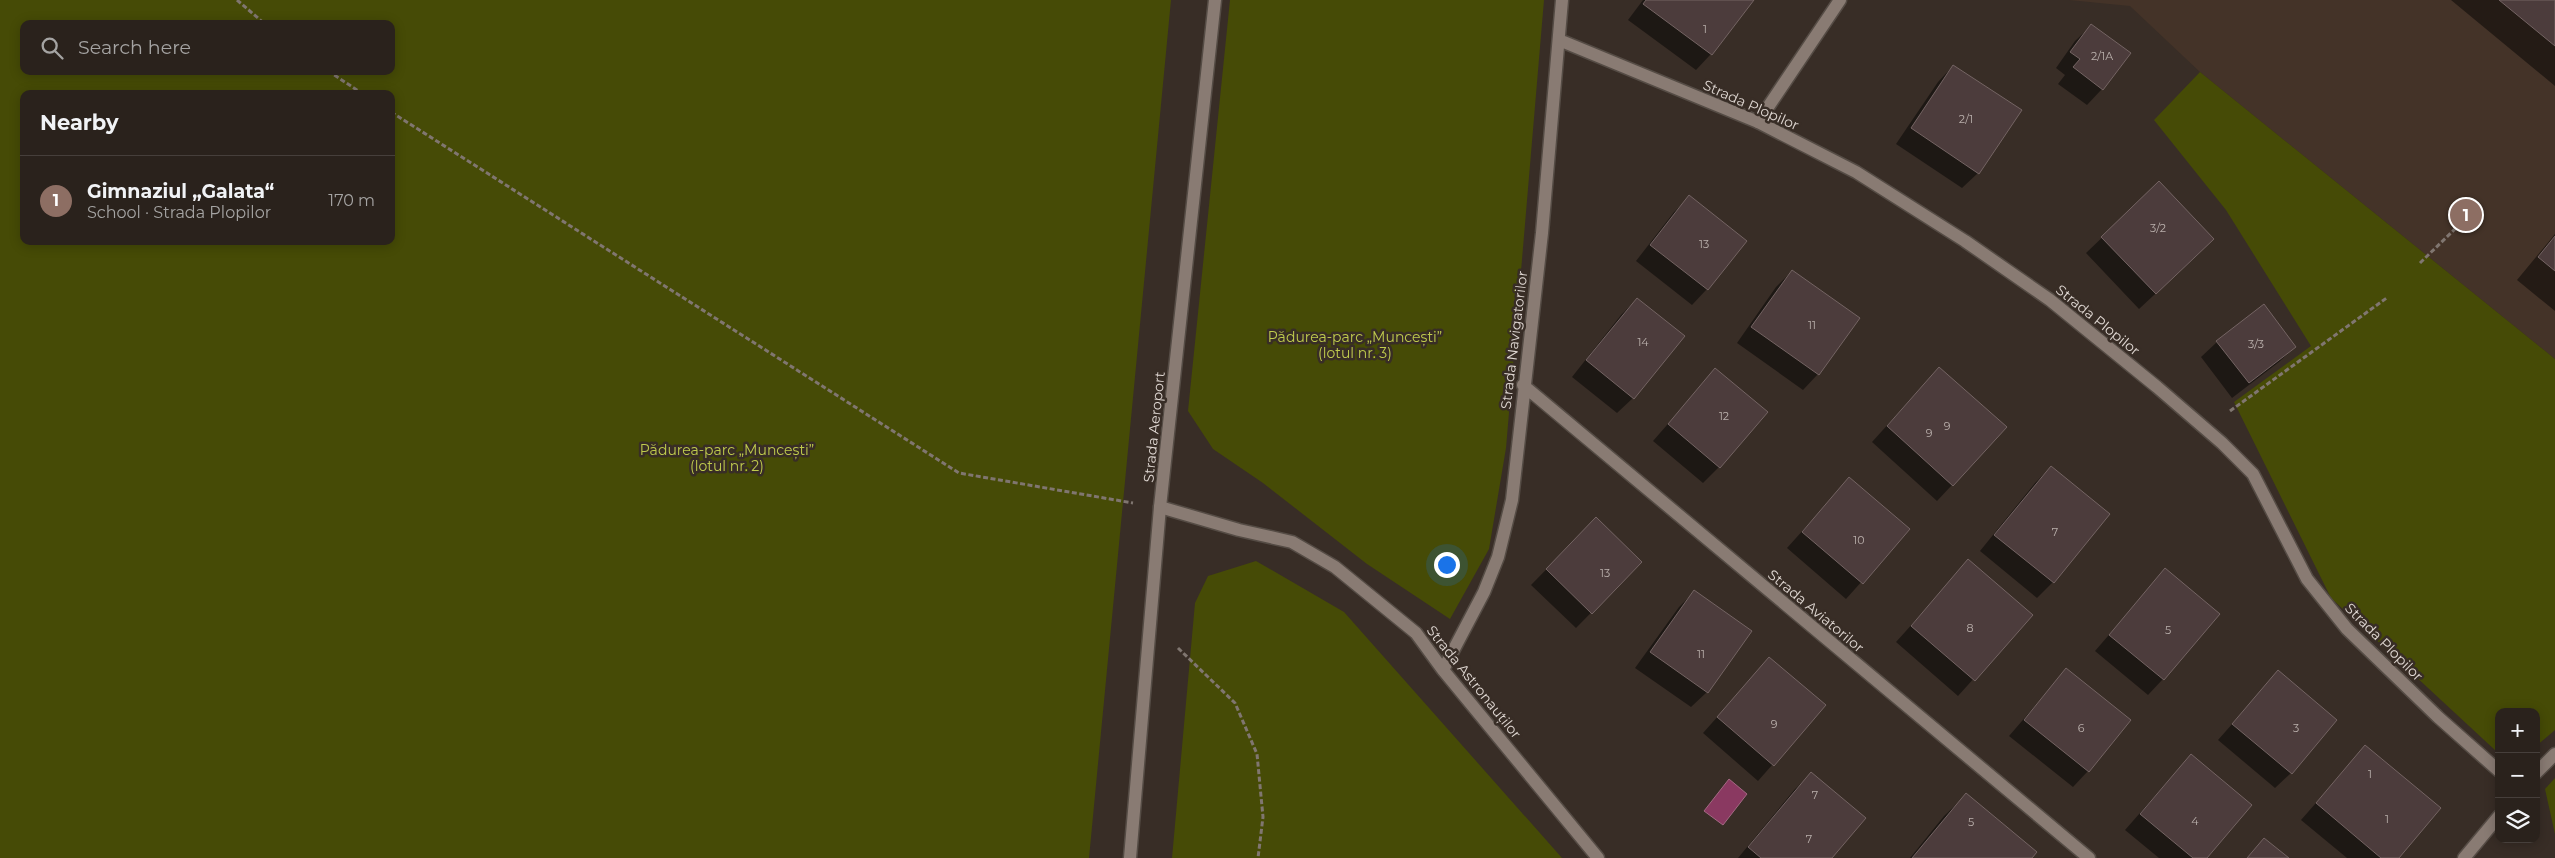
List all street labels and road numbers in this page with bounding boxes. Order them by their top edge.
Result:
street label: Strada Plopilor [1700,76,1802,134]
street label: Strada Navigatorilor [1497,269,1531,410]
street label: Strada Plopilor [2052,281,2144,360]
street label: Strada Aeroport [1139,370,1169,483]
street label: Strada Aviatorilor [1764,566,1868,657]
street label: Strada Plopilor [2341,599,2427,685]
street label: Strada Astronauților [1422,622,1525,743]

